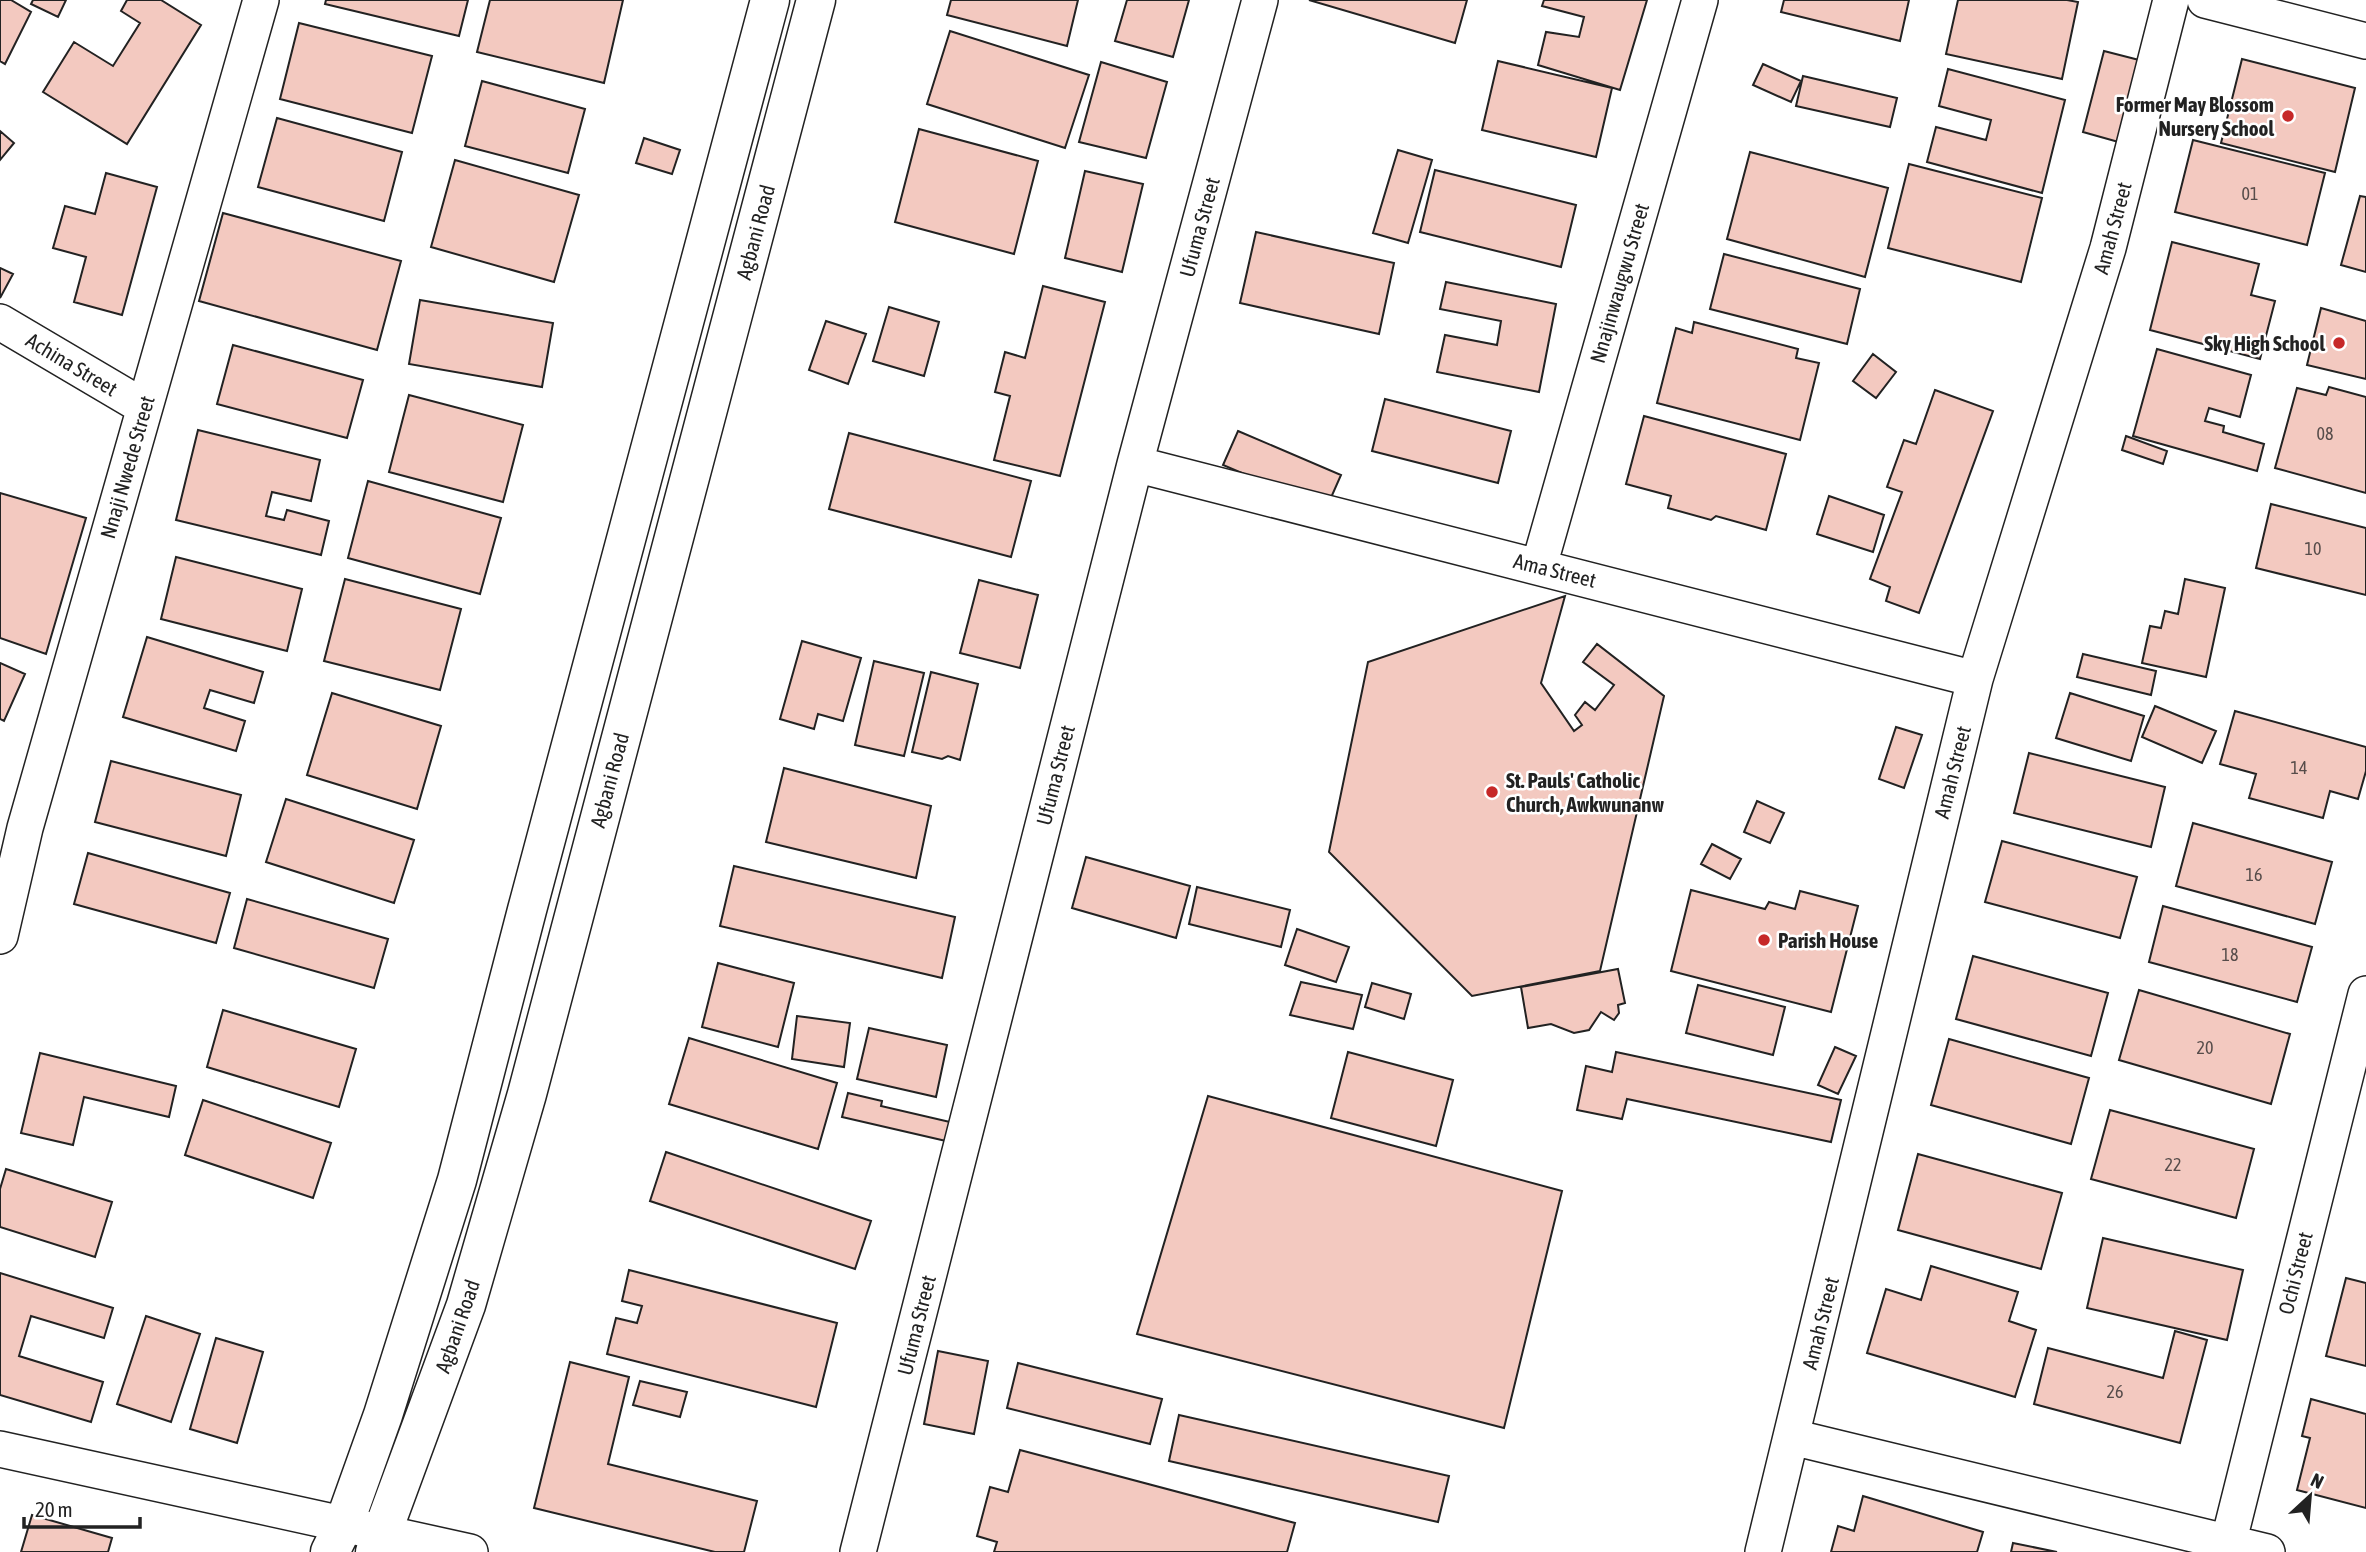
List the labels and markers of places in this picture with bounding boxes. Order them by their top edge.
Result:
place label: Former May Blossom Nursery School [2116,92,2274,140]
marker: Former May Blossom Nursery School [2280,108,2296,124]
place label: Sky High School [2204,331,2325,355]
marker: Sky High School [2331,335,2347,351]
place label: St. Pauls' Catholic Church, Awkwunanw [1506,768,1664,816]
marker: St. Pauls' Catholic Church, Awkwunanw [1484,784,1500,800]
place label: Parish House [1778,928,1878,952]
marker: Parish House [1756,932,1772,948]

